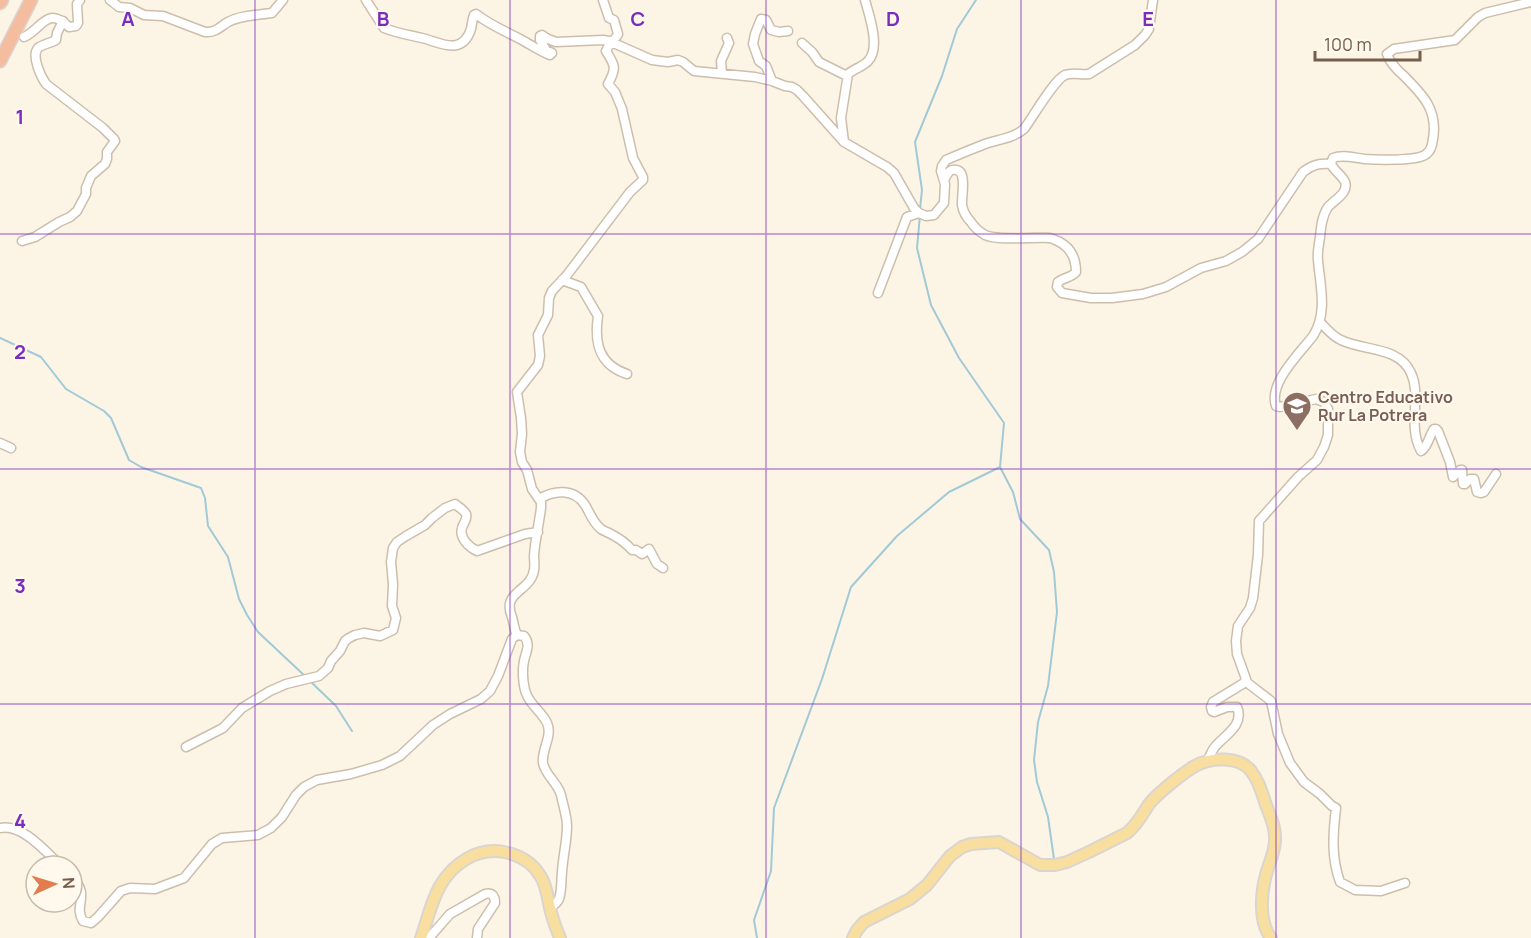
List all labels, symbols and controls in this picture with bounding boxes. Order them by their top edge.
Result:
text: A [121,5,135,32]
text: B [377,5,390,32]
text: C [631,5,645,32]
text: D [886,5,900,32]
text: E [1142,5,1154,32]
scale bar [1315,24,1420,62]
text: 100 m [1324,32,1372,56]
text: 1 [16,103,24,130]
text: 2 [14,338,26,365]
place label: Centro Educativo Rur La Potrera [1318,386,1453,426]
school or university icon: Centro Educativo Rur La Potrera [1281,390,1313,432]
text: 3 [14,572,26,599]
text: 4 [14,807,26,834]
north arrow [24,854,84,914]
text: N [58,876,80,889]

